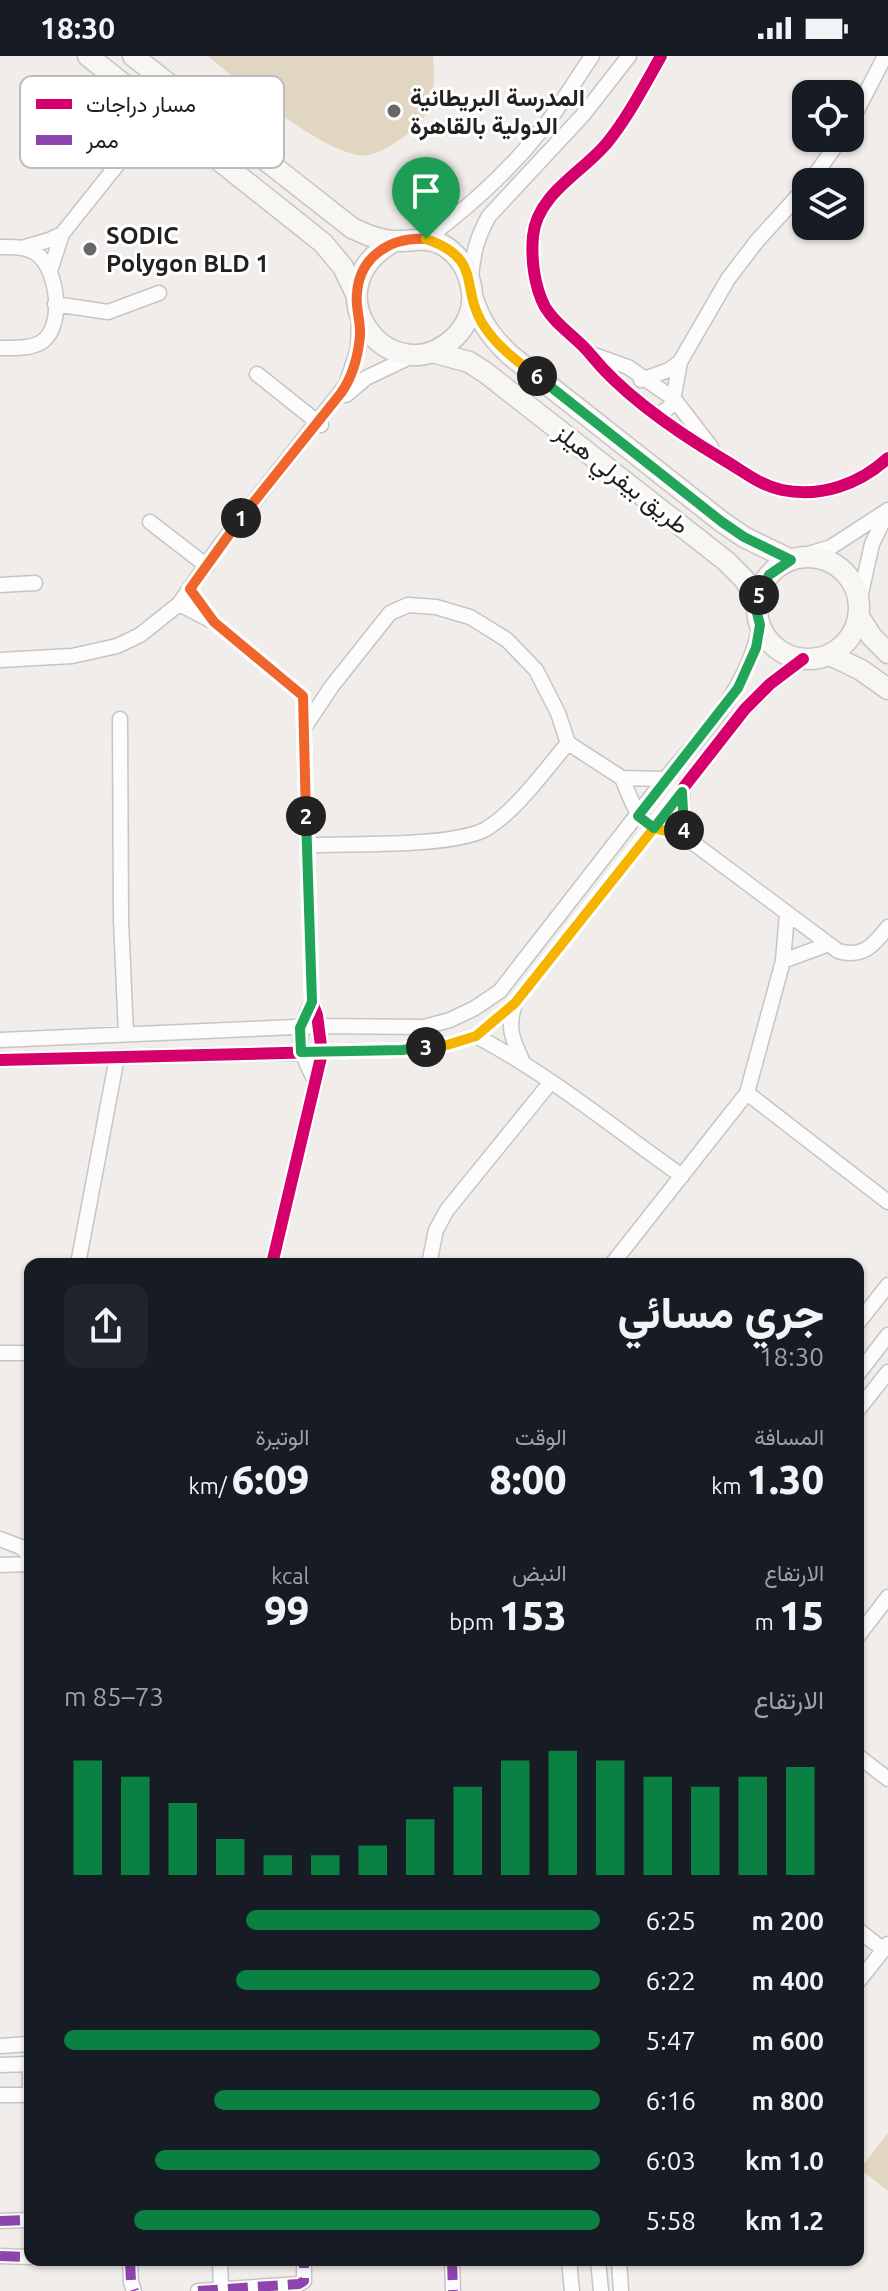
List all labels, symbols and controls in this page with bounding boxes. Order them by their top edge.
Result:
text: 18:30 [40,11,115,45]
legend [20,76,284,168]
map controls [792,80,864,240]
button: locate [792,80,864,152]
place label: المدرسة البريطانية الدولية بالقاهرة [410,84,585,141]
text: مسار دراجات [86,91,196,118]
marker: المدرسة البريطانية الدولية بالقاهرة [385,102,403,120]
text: ممر [85,127,119,154]
pin [392,157,460,239]
button: layers [792,168,864,240]
icon: arrive [404,169,448,213]
place label: SODIC Polygon BLD 1 [106,222,269,277]
marker: SODIC Polygon BLD 1 [81,240,99,258]
pin: 6 [517,356,557,396]
text: 6 [531,363,543,388]
street label: طريق بيفرلي هيلز [545,418,694,544]
pin: 1 [221,498,261,538]
text: 1 [235,505,247,530]
pin: 5 [739,575,779,615]
text: 5 [753,582,765,607]
pin: 2 [286,796,326,836]
text: 2 [300,803,312,828]
pin: 4 [664,810,704,850]
text: 4 [678,817,690,842]
pin: 3 [406,1027,446,1067]
text: 3 [420,1034,432,1059]
button: share [64,1284,148,1368]
text: جري مسائي [617,1287,824,1336]
text: 18:30 [759,1342,824,1371]
text: الوتيرة [256,1424,309,1449]
text: الوقت [515,1424,567,1449]
text: المسافة [754,1424,824,1449]
text: 6:09 [232,1457,309,1502]
text: 8:00 [489,1457,567,1502]
text: 1.30 [746,1457,824,1502]
text: /km [189,1473,232,1498]
text: km [711,1473,746,1498]
text: النبض [512,1560,567,1585]
text: الارتفاع [764,1560,824,1585]
text: kcal [271,1563,309,1588]
text: 99 [264,1588,309,1633]
text: 153 [499,1593,567,1638]
text: 15 [779,1593,824,1638]
text: bpm [449,1609,499,1634]
text: m [755,1609,779,1634]
text: 73–85 m [64,1682,164,1711]
text: الارتفاع [753,1685,824,1714]
text: 6:25 [646,1906,696,1935]
text: 200 m [751,1906,824,1935]
text: 6:22 [646,1966,696,1995]
text: 400 m [751,1966,824,1995]
text: 5:47 [646,2026,696,2055]
text: 600 m [751,2026,824,2055]
text: 6:16 [646,2086,696,2115]
text: 800 m [751,2086,824,2115]
text: 6:03 [646,2146,696,2175]
text: 1.0 km [745,2146,824,2175]
text: 5:58 [646,2206,696,2235]
text: 1.2 km [745,2206,824,2235]

